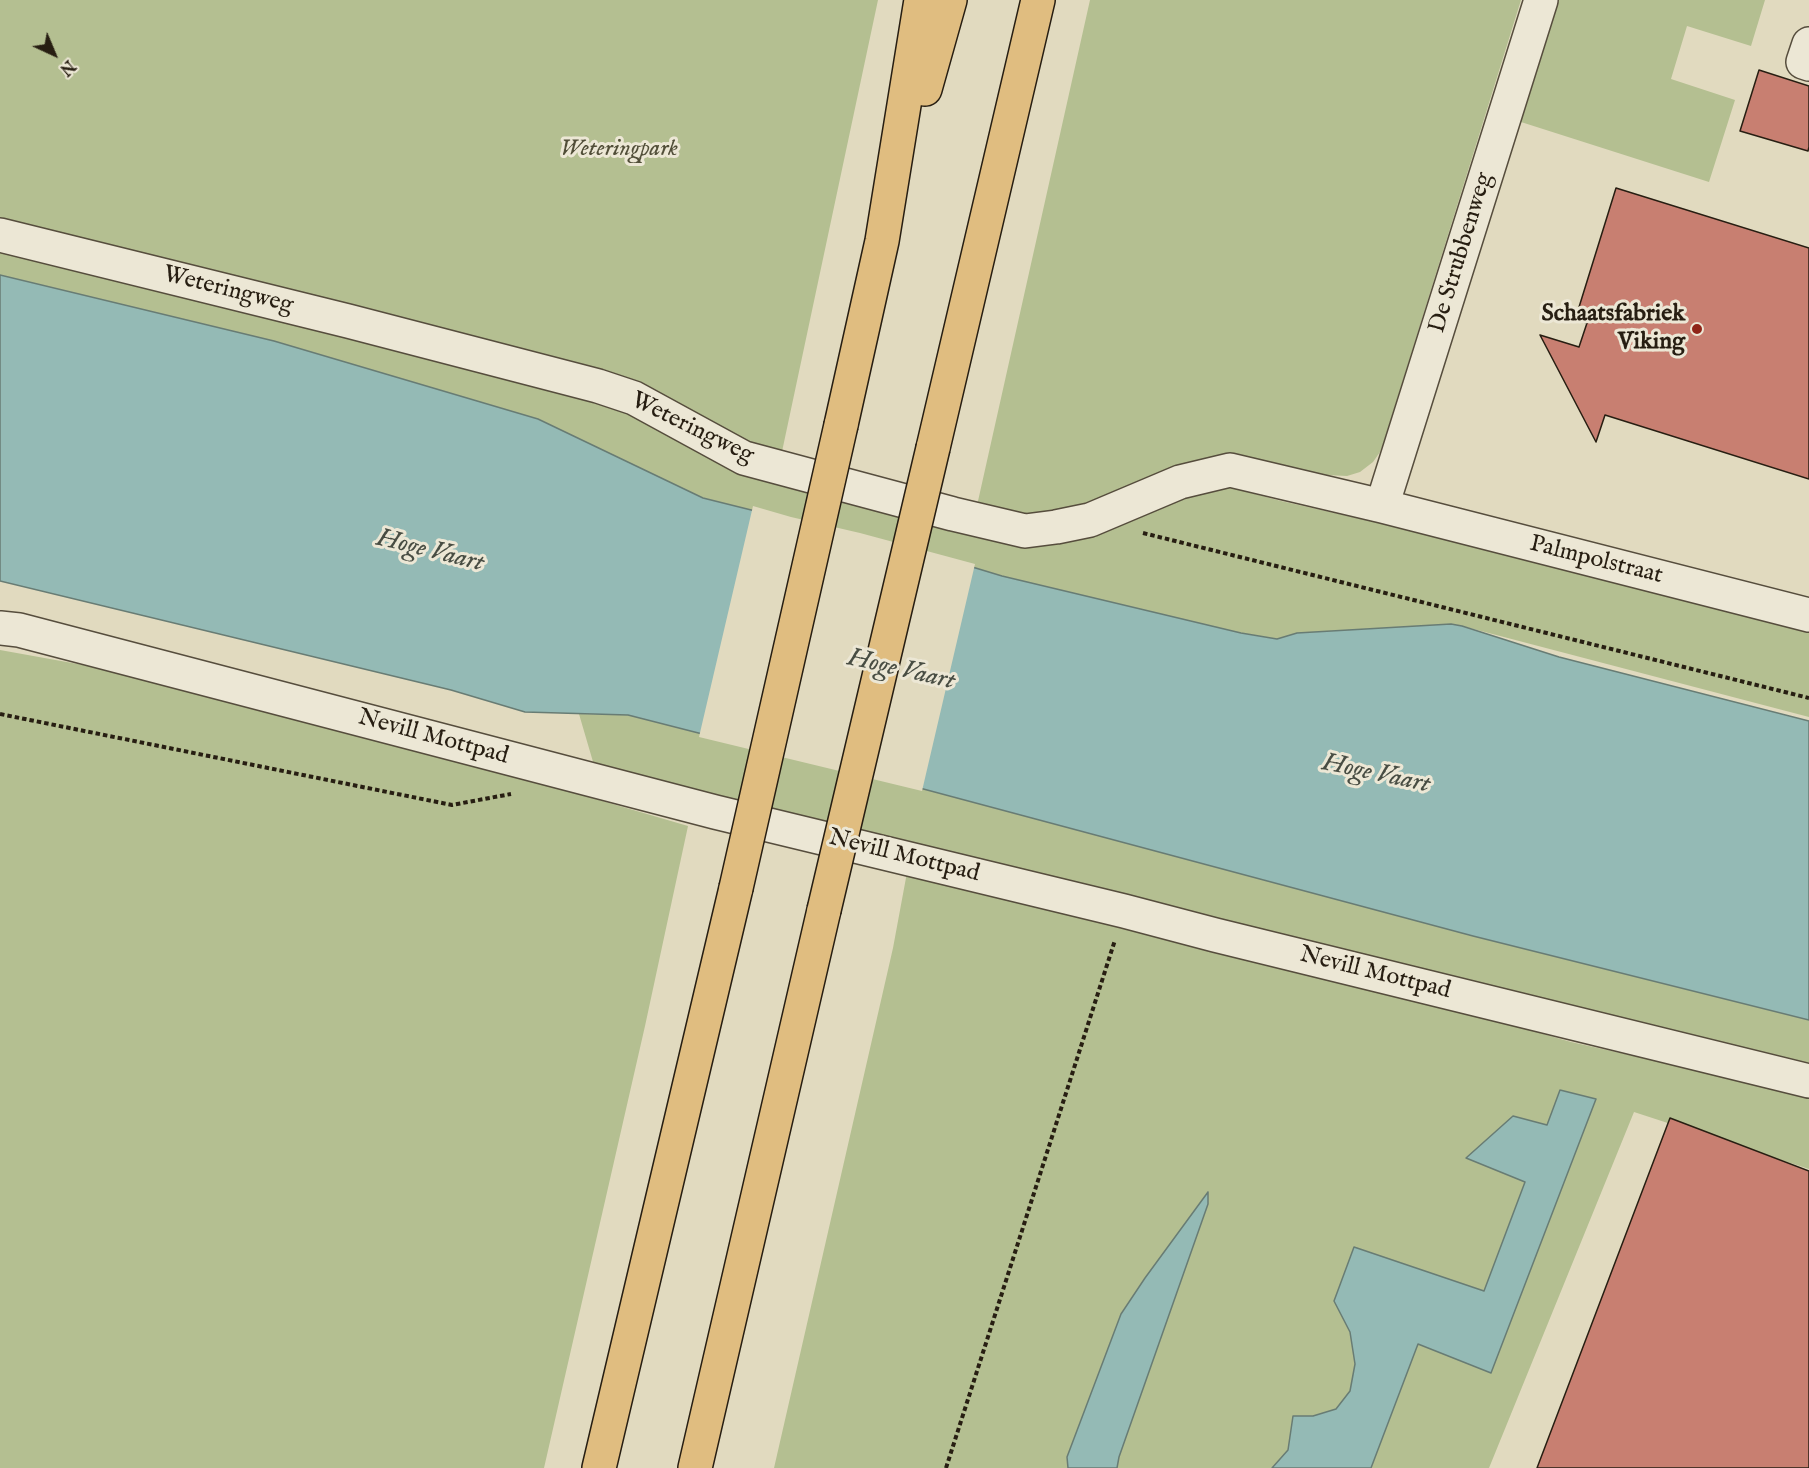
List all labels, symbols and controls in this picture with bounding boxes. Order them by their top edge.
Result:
north arrow [24,24,84,84]
text: N [55,55,78,79]
park label: Weteringpark [560,136,678,164]
street label: De Strubbenweg [1424,169,1500,337]
street label: Weteringweg [160,261,296,321]
place label: Schaatsfabriek Viking [1541,301,1685,357]
marker: Schaatsfabriek Viking [1690,322,1704,336]
street label: Weteringweg [626,387,758,471]
water label: Hoge Vaart [373,524,487,580]
street label: Palmpolstraat [1526,531,1666,591]
water label: Hoge Vaart [844,643,958,699]
street label: Nevill Mottpad [355,704,511,772]
water label: Hoge Vaart [1319,748,1433,802]
street label: Nevill Mottpad [826,824,982,890]
street label: Nevill Mottpad [1297,941,1453,1007]

